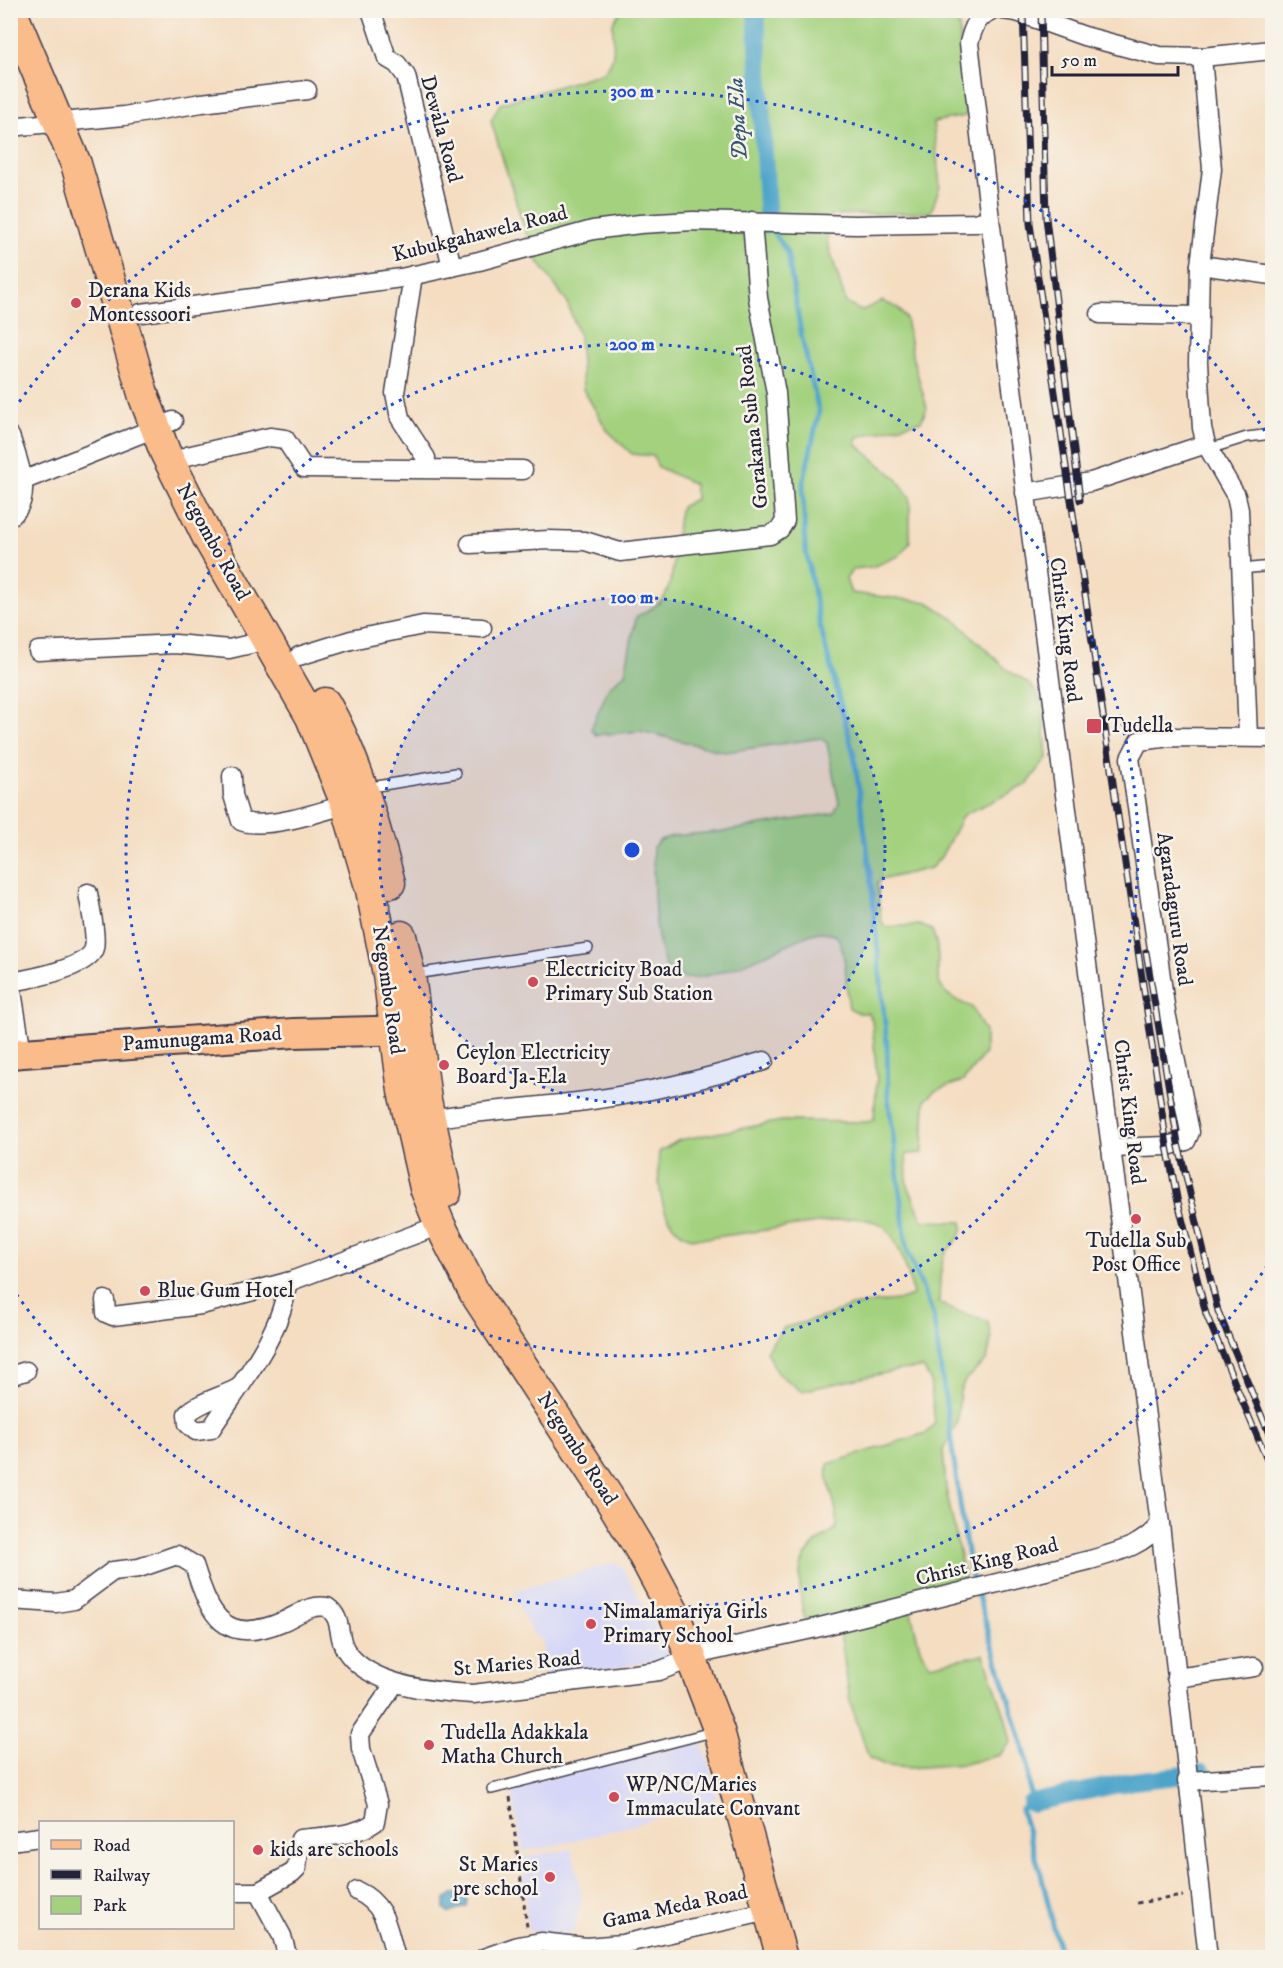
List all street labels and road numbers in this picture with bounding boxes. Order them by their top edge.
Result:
street label: Dewala Road [414,73,468,186]
street label: Kubukgahawela Road [390,200,571,268]
street label: Gorakana Sub Road [731,343,775,510]
street label: Negombo Road [170,479,256,605]
street label: Christ King Road [1043,556,1087,704]
street label: Agaradaguru Road [1150,830,1198,988]
street label: Negombo Road [366,924,410,1057]
street label: Pamunugama Road [121,1020,283,1058]
street label: Christ King Road [1107,1038,1151,1186]
street label: Negombo Road [531,1388,624,1511]
street label: Christ King Road [913,1532,1061,1592]
street label: St Maries Road [452,1645,582,1682]
street label: Gama Meda Road [600,1879,750,1935]

